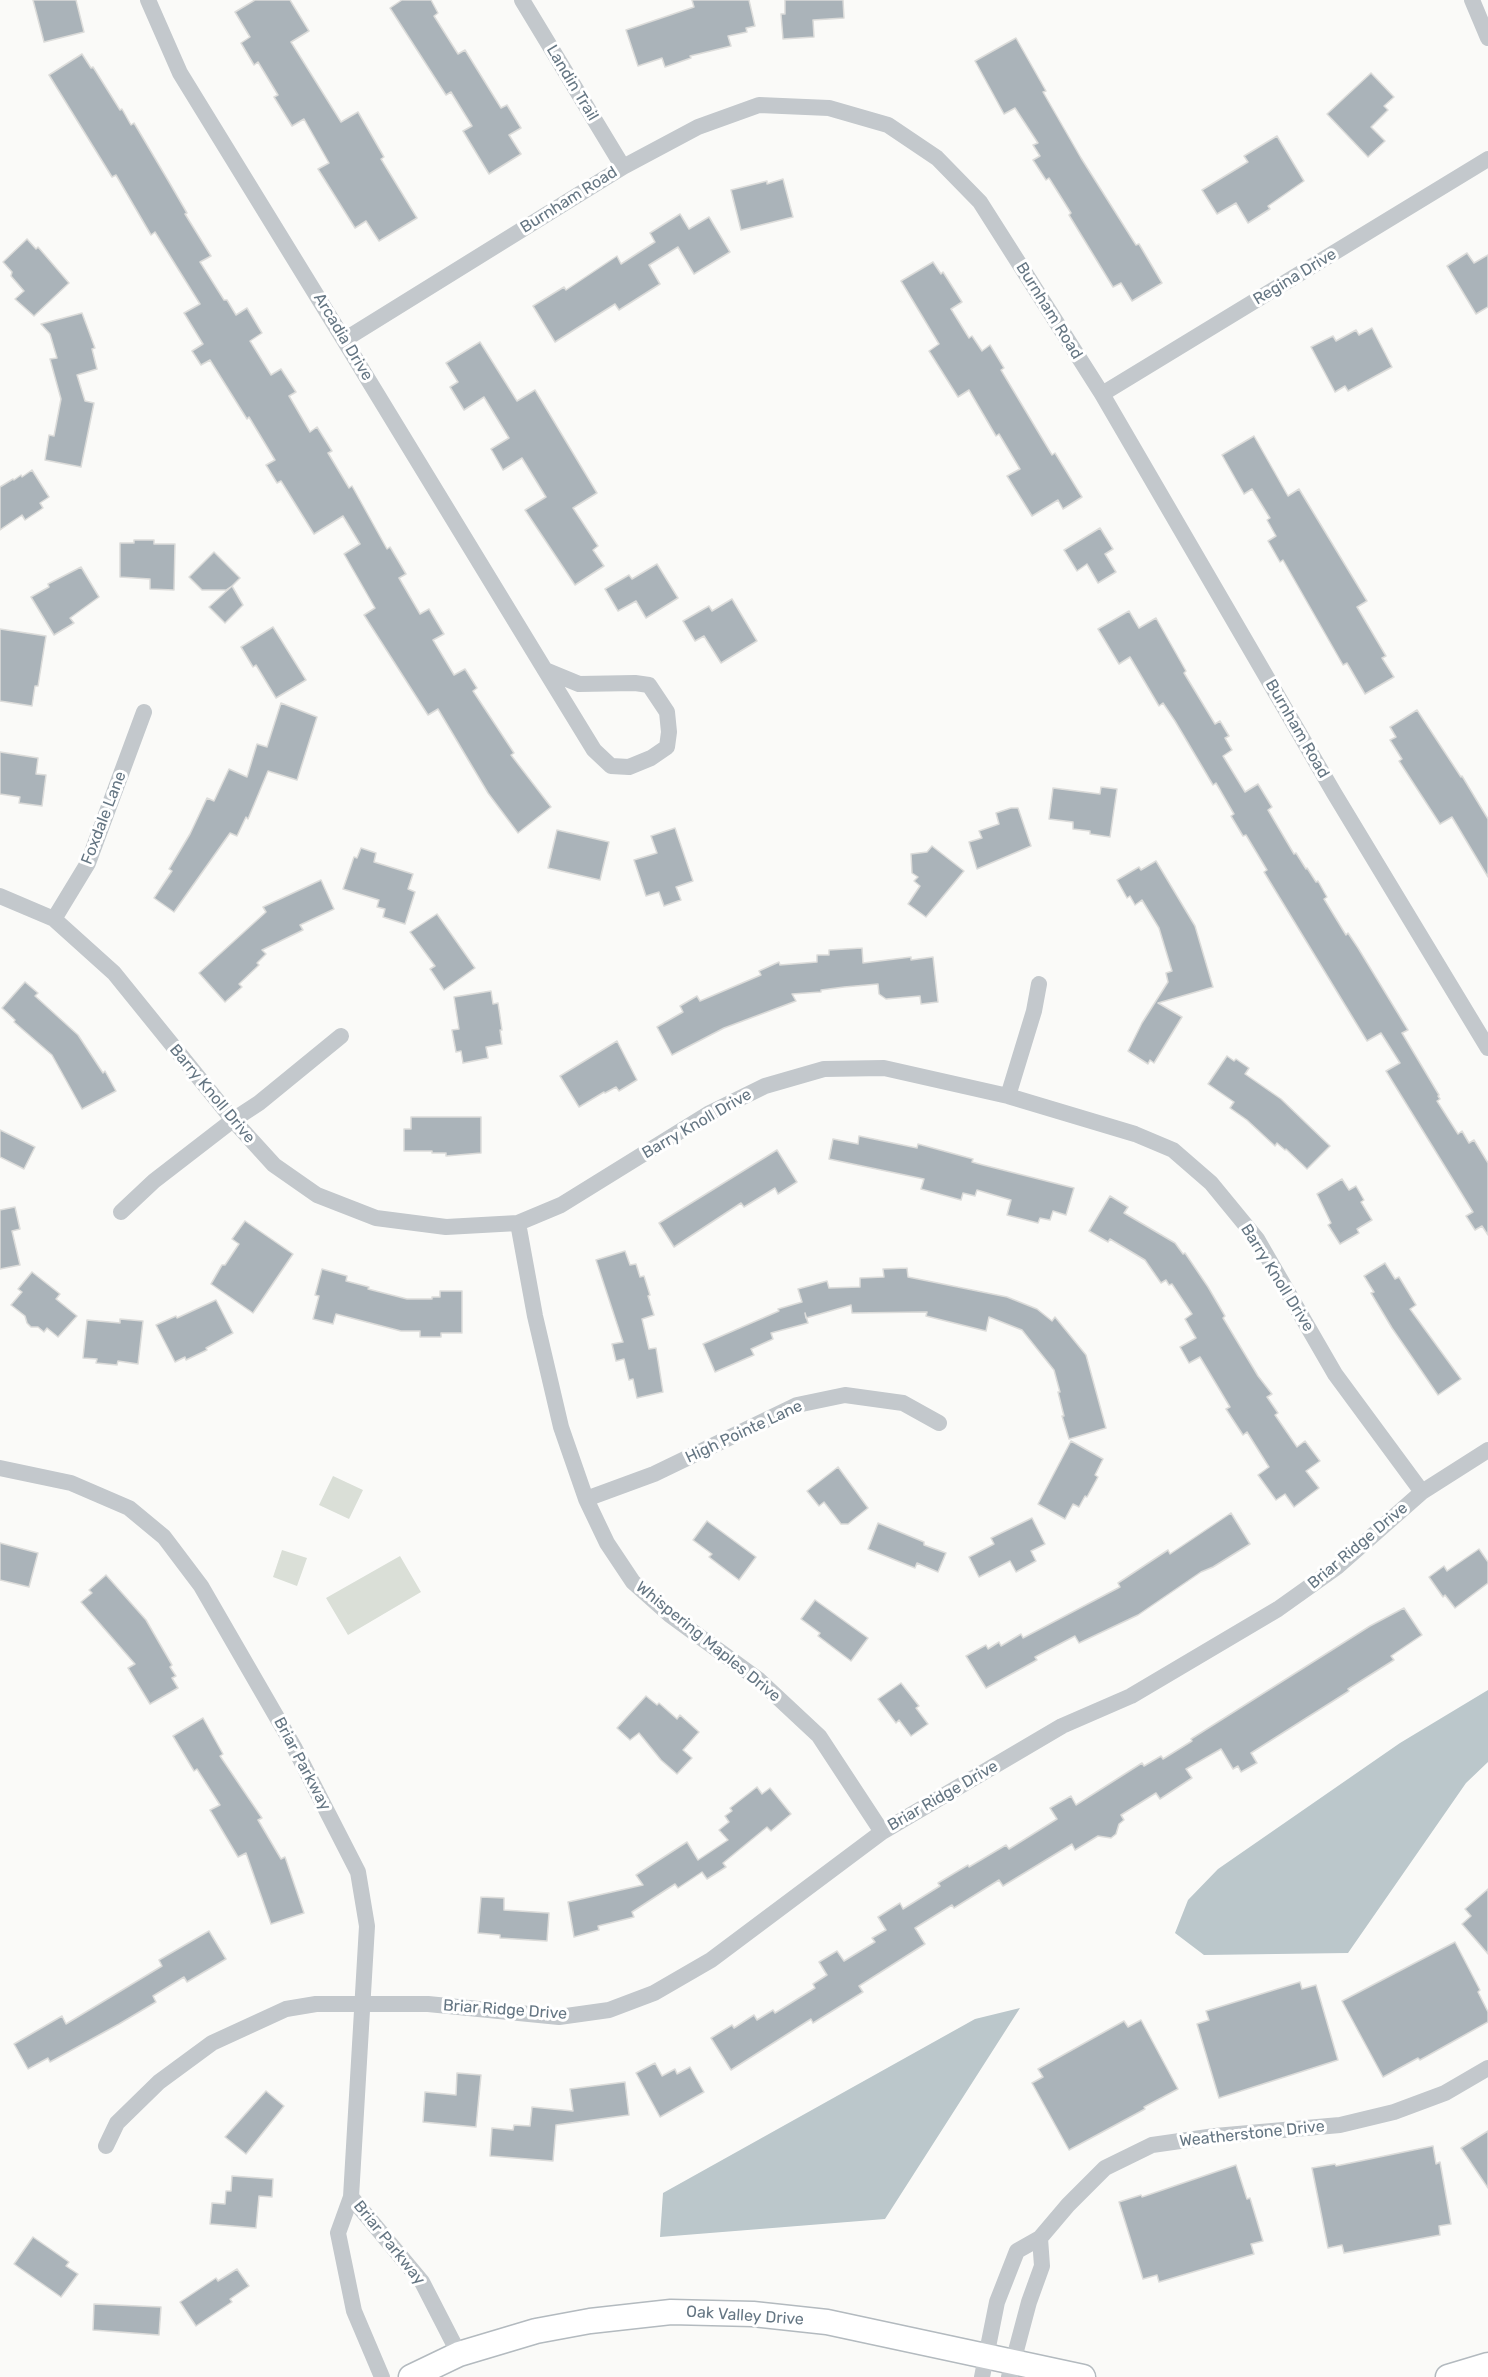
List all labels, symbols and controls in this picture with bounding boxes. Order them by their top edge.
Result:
street label: Landin Trail [542,42,602,124]
street label: Burnham Road [517,163,621,237]
street label: Regina Drive [1250,245,1340,309]
street label: Burnham Road [1012,259,1086,363]
street label: Arcadia Drive [309,290,377,384]
street label: Burnham Road [1261,676,1333,782]
street label: Foxdale Lane [77,769,131,867]
street label: Barry Knoll Drive [165,1041,259,1147]
street label: Barry Knoll Drive [639,1085,755,1163]
street label: Barry Knoll Drive [1236,1221,1318,1335]
street label: High Pointe Lane [682,1396,806,1468]
street label: Briar Ridge Drive [1304,1499,1412,1593]
street label: Whispering Maples Drive [632,1578,784,1706]
street label: Briar Parkway [269,1714,335,1814]
street label: Briar Ridge Drive [884,1757,1002,1835]
street label: Briar Ridge Drive [442,1996,568,2024]
street label: Weatherstone Drive [1178,2117,1326,2151]
street label: Briar Parkway [349,2197,429,2289]
street label: Oak Valley Drive [686,2302,804,2330]

